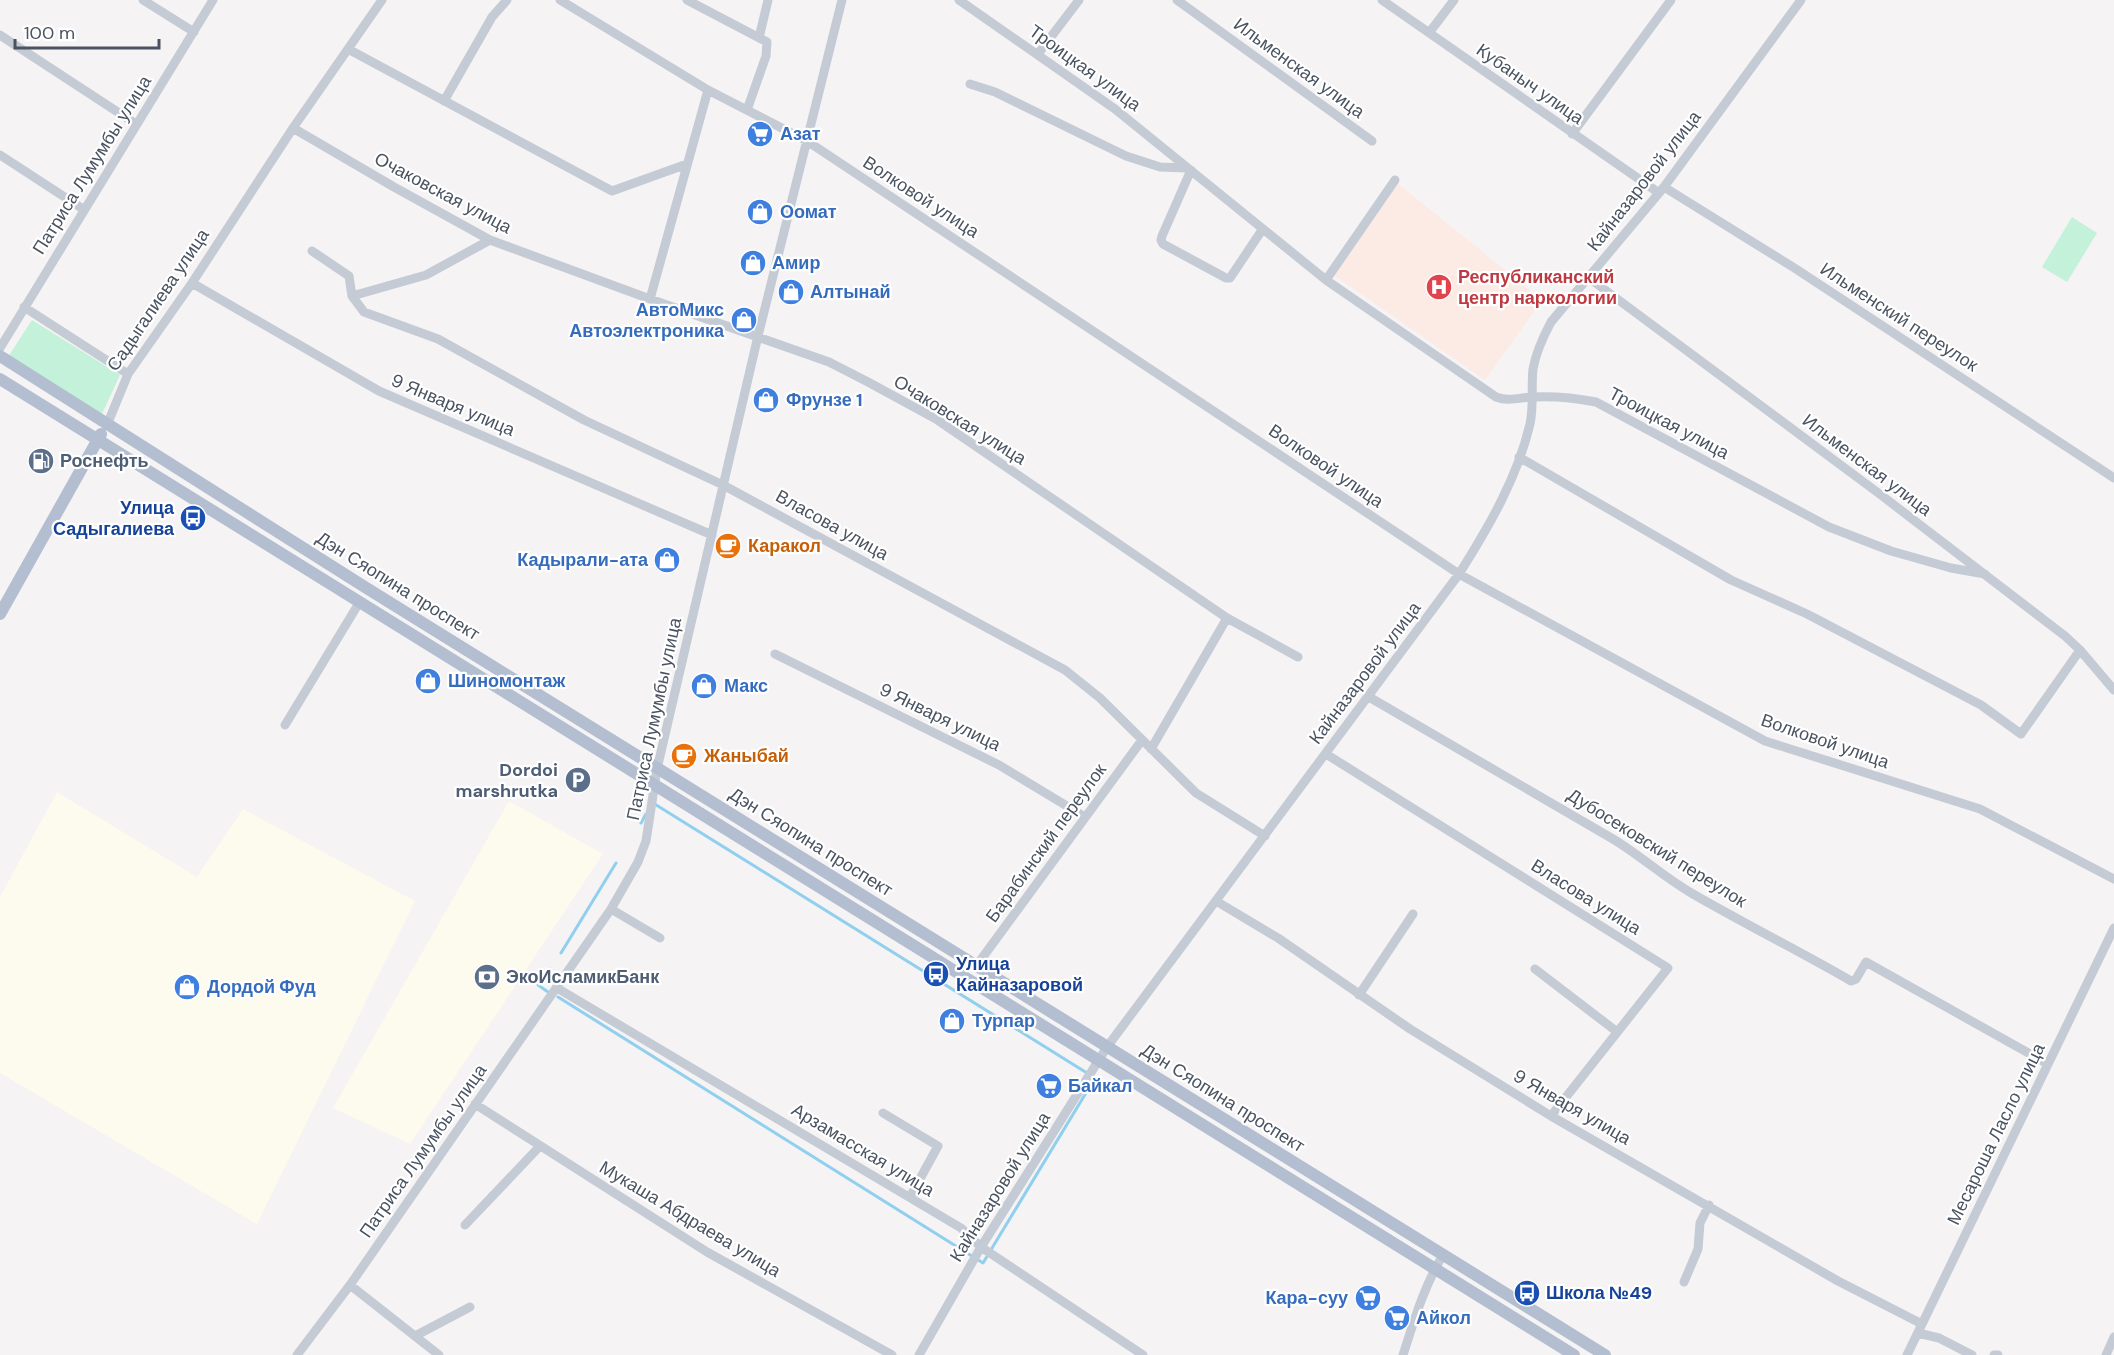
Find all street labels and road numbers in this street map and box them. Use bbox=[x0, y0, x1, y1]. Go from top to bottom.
street label: Ильменская улица bbox=[1229, 12, 1370, 124]
street label: Троицкая улица bbox=[1024, 19, 1147, 117]
street label: Кубаныч улица bbox=[1471, 38, 1589, 131]
street label: Патриса Лумумбы улица bbox=[27, 70, 157, 259]
street label: Кайназаровой улица bbox=[1582, 105, 1707, 256]
street label: Очаковская улица bbox=[370, 147, 517, 240]
street label: Волковой улица bbox=[858, 150, 985, 244]
street label: Садыгалиева улица bbox=[101, 223, 215, 376]
street label: Ильменский переулок bbox=[1815, 257, 1983, 377]
street label: 9 Января улица bbox=[387, 368, 519, 442]
street label: Очаковская улица bbox=[889, 370, 1032, 471]
street label: Троицкая улица bbox=[1605, 381, 1734, 465]
street label: Ильменская улица bbox=[1797, 408, 1937, 522]
street label: Волковой улица bbox=[1264, 419, 1389, 514]
street label: Власова улица bbox=[771, 484, 894, 566]
street label: Дэн Сяопина проспект bbox=[312, 526, 484, 646]
street label: Кайназаровой улица bbox=[1304, 596, 1427, 749]
street label: Патриса Лумумбы улица bbox=[621, 615, 687, 823]
street label: 9 Января улица bbox=[875, 677, 1006, 757]
street label: Волковой улица bbox=[1758, 708, 1893, 774]
street label: Барабинский переулок bbox=[980, 759, 1112, 927]
street label: Дэн Сяопина проспект bbox=[725, 782, 897, 902]
street label: Дубосековский переулок bbox=[1563, 783, 1751, 913]
street label: Власова улица bbox=[1526, 854, 1646, 941]
street label: Дэн Сяопина проспект bbox=[1137, 1038, 1309, 1158]
street label: Месароша Ласло улица bbox=[1942, 1038, 2051, 1229]
street label: Патриса Лумумбы улица bbox=[354, 1059, 493, 1242]
street label: 9 Января улица bbox=[1509, 1064, 1636, 1151]
street label: Арзамасская улица bbox=[787, 1098, 940, 1203]
street label: Кайназаровой улица bbox=[944, 1107, 1056, 1266]
street label: Мукаша Абдраева улица bbox=[595, 1155, 786, 1283]

